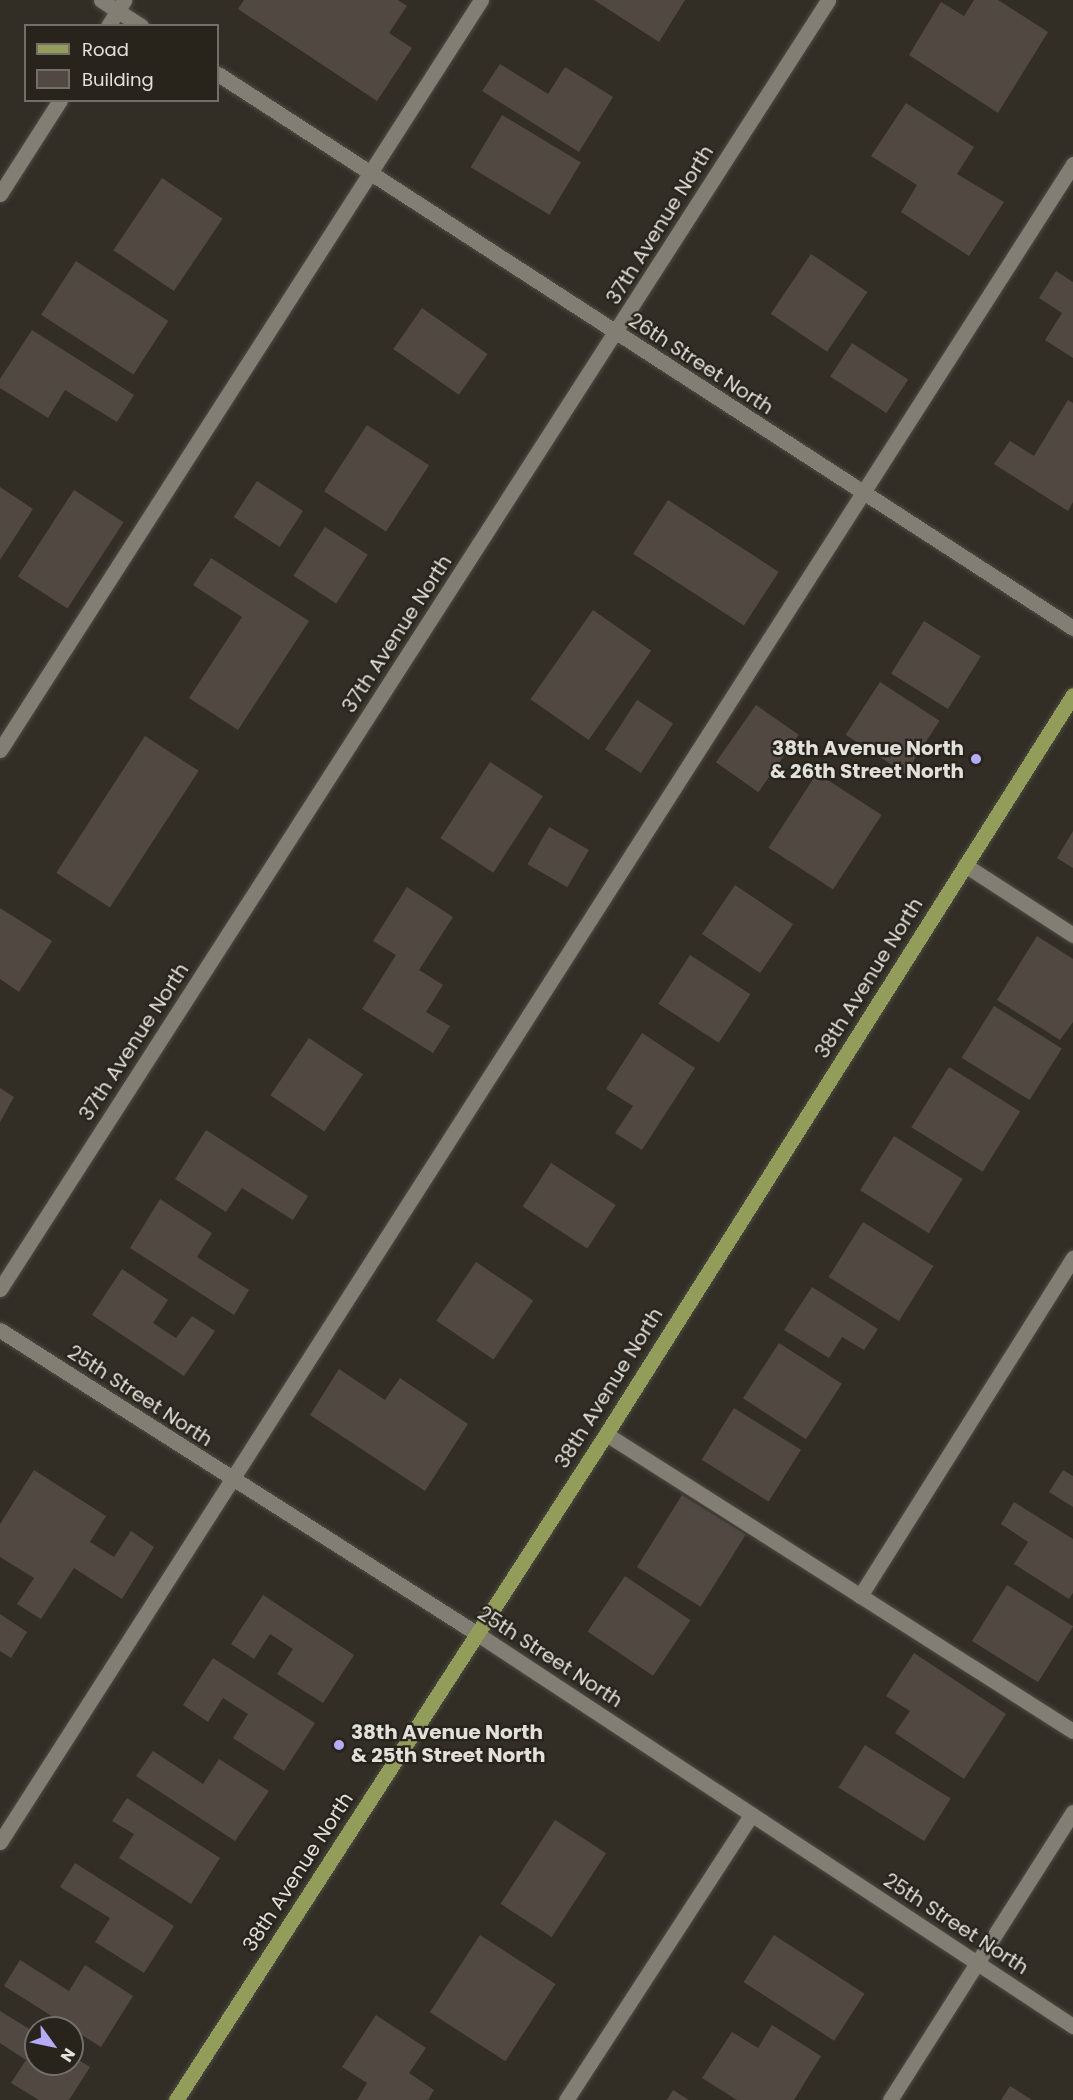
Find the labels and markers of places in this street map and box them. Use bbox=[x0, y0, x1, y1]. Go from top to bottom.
place label: 38th Avenue North & 26th Street North bbox=[770, 736, 964, 783]
marker: 38th Avenue North & 26th Street North bbox=[969, 752, 983, 766]
place label: 38th Avenue North & 25th Street North bbox=[351, 1721, 545, 1768]
marker: 38th Avenue North & 25th Street North bbox=[332, 1738, 346, 1752]

